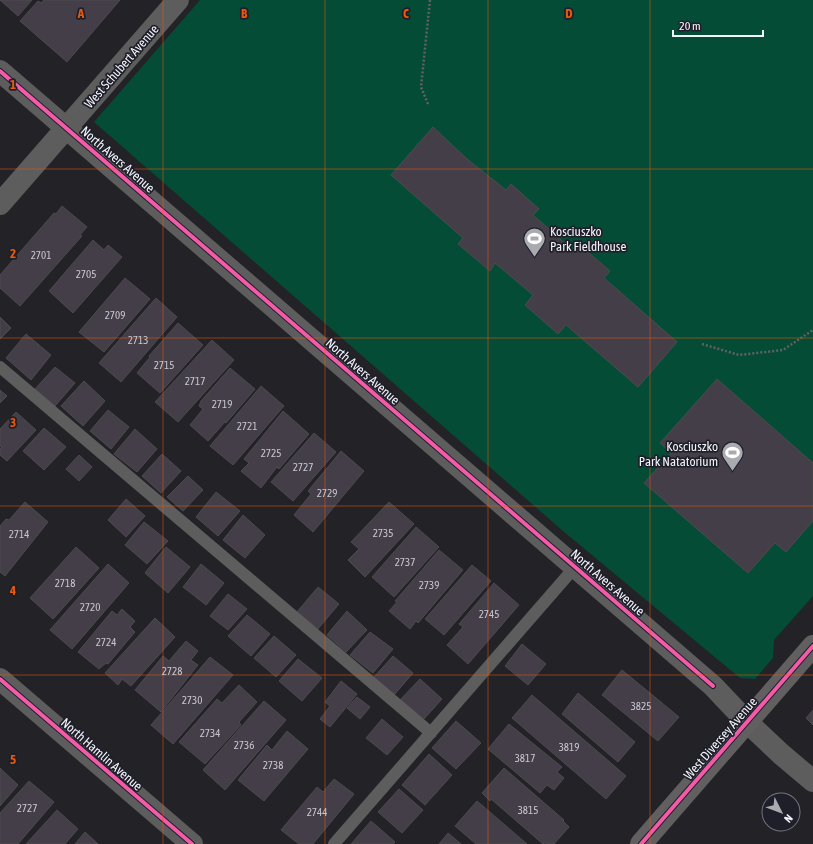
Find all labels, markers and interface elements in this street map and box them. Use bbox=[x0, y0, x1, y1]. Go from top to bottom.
text: A bbox=[77, 6, 85, 21]
text: B bbox=[241, 6, 248, 21]
text: C bbox=[403, 6, 409, 21]
text: D bbox=[565, 6, 573, 21]
scale bar bbox=[673, 12, 763, 38]
text: 20 m bbox=[679, 19, 701, 33]
street label: West Schubert Avenue bbox=[81, 22, 162, 111]
text: 1 bbox=[10, 77, 16, 92]
street label: North Avers Avenue bbox=[78, 123, 158, 196]
place label: Kosciuszko Park Fieldhouse bbox=[550, 224, 626, 254]
sports icon: Kosciuszko Park Fieldhouse bbox=[522, 225, 548, 258]
text: 2 bbox=[10, 246, 16, 261]
house number: 2701 bbox=[31, 249, 51, 261]
house number: 2705 bbox=[76, 268, 96, 280]
house number: 2709 bbox=[105, 309, 125, 321]
house number: 2713 bbox=[128, 334, 148, 346]
street label: North Avers Avenue bbox=[323, 335, 403, 408]
house number: 2715 bbox=[154, 359, 174, 371]
house number: 2717 bbox=[185, 375, 205, 387]
house number: 2719 bbox=[212, 398, 232, 410]
text: 3 bbox=[10, 415, 16, 430]
house number: 2721 bbox=[237, 420, 257, 432]
place label: Kosciuszko Park Natatorium bbox=[639, 439, 718, 469]
sports icon: Kosciuszko Park Natatorium bbox=[720, 440, 746, 473]
house number: 2725 bbox=[261, 447, 281, 459]
house number: 2727 bbox=[293, 461, 313, 473]
house number: 2729 bbox=[317, 487, 337, 499]
house number: 2735 bbox=[373, 527, 393, 539]
house number: 2714 bbox=[9, 528, 29, 540]
street label: North Avers Avenue bbox=[568, 546, 648, 619]
house number: 2737 bbox=[395, 556, 415, 568]
house number: 2718 bbox=[55, 577, 75, 589]
house number: 2739 bbox=[419, 579, 439, 591]
text: 4 bbox=[9, 583, 16, 598]
house number: 2720 bbox=[80, 601, 100, 613]
house number: 2745 bbox=[479, 608, 499, 620]
house number: 2724 bbox=[96, 636, 116, 648]
house number: 2728 bbox=[162, 665, 182, 677]
house number: 2730 bbox=[182, 694, 202, 706]
street label: West Diversey Avenue bbox=[681, 694, 760, 782]
house number: 3825 bbox=[631, 700, 651, 712]
street label: North Hamlin Avenue bbox=[58, 715, 145, 794]
house number: 2734 bbox=[200, 727, 220, 739]
house number: 2736 bbox=[234, 739, 254, 751]
house number: 3819 bbox=[559, 741, 579, 753]
text: 5 bbox=[10, 752, 16, 767]
house number: 3817 bbox=[515, 752, 535, 764]
house number: 2738 bbox=[263, 759, 283, 771]
north arrow bbox=[761, 792, 801, 832]
house number: 2727 bbox=[17, 802, 37, 814]
house number: 3815 bbox=[518, 804, 538, 816]
house number: 2744 bbox=[307, 806, 327, 818]
text: N bbox=[782, 812, 795, 825]

